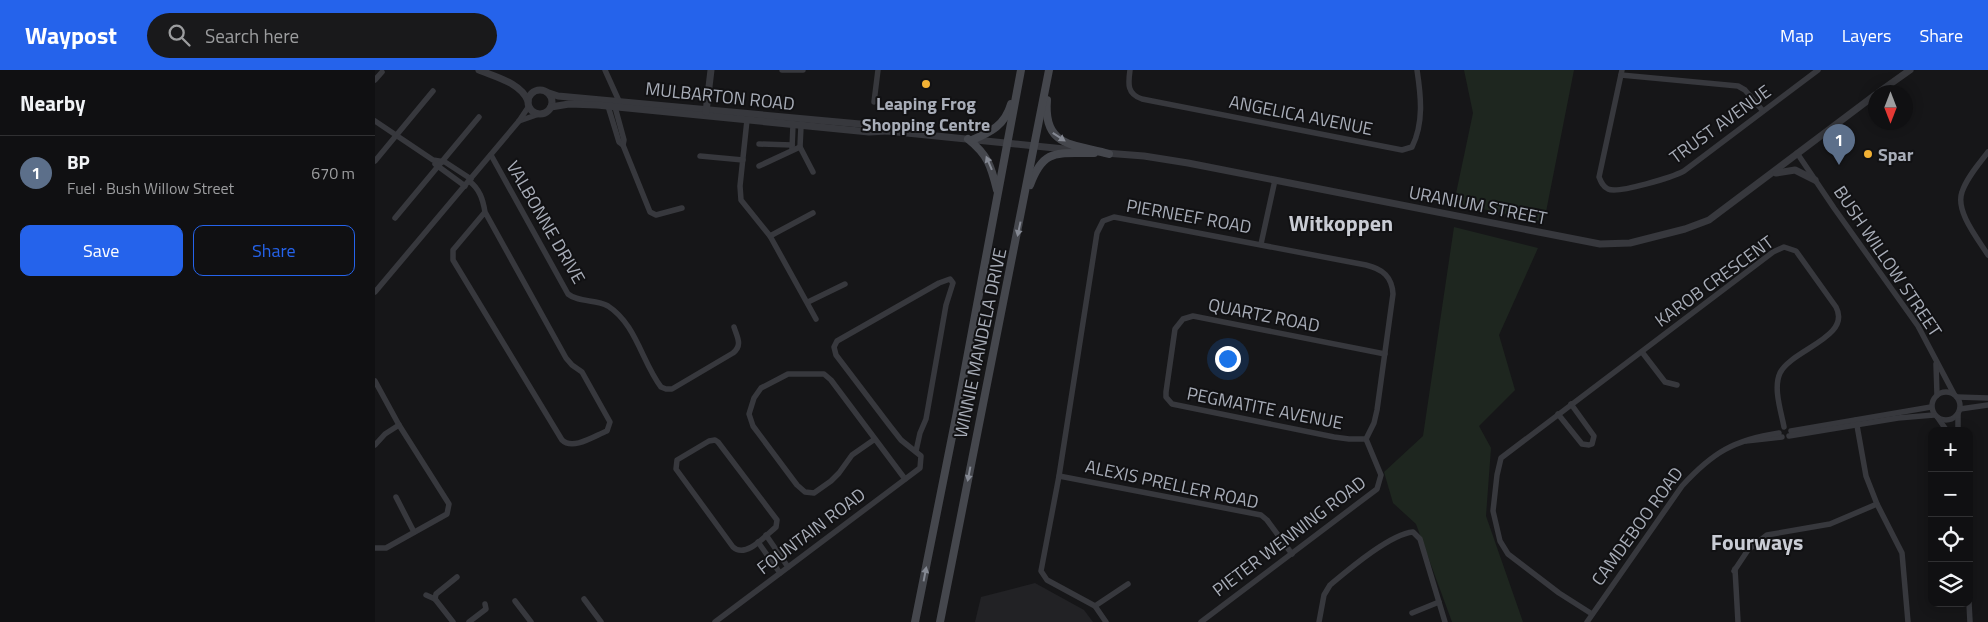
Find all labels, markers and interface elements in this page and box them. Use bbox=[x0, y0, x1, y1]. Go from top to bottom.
search box bbox=[147, 13, 497, 58]
text: Waypost bbox=[25, 17, 117, 53]
icon: search bbox=[165, 21, 193, 49]
text: Search here bbox=[205, 21, 299, 50]
text: Map bbox=[1780, 22, 1814, 49]
text: Layers bbox=[1842, 22, 1891, 49]
text: Share bbox=[1919, 22, 1963, 49]
street label: MULBARTON ROAD bbox=[644, 75, 796, 117]
marker: Leaping Frog Shopping Centre bbox=[920, 78, 932, 90]
street label: TRUST AVENUE bbox=[1664, 78, 1776, 170]
north arrow bbox=[1868, 85, 1913, 130]
text: Nearby bbox=[20, 87, 85, 119]
street label: ANGELICA AVENUE bbox=[1227, 88, 1375, 142]
place label: Leaping Frog Shopping Centre bbox=[862, 90, 990, 138]
pin: 1 bbox=[1823, 124, 1855, 165]
one-way arrow bbox=[1052, 132, 1066, 142]
place label: Spar bbox=[1878, 141, 1914, 168]
text: BP bbox=[67, 147, 90, 176]
marker: Spar bbox=[1862, 148, 1874, 160]
street label: VALBONNE DRIVE bbox=[500, 155, 592, 289]
one-way arrow bbox=[985, 155, 993, 170]
text: 1 bbox=[32, 161, 40, 185]
text: 670 m bbox=[311, 161, 355, 185]
text: Fuel · Bush Willow Street bbox=[67, 176, 234, 200]
street label: URANIUM STREET bbox=[1407, 178, 1550, 232]
street label: BUSH WILLOW STREET bbox=[1827, 180, 1949, 342]
street label: PIERNEEF ROAD bbox=[1124, 192, 1254, 240]
district label: Witkoppen bbox=[1289, 206, 1393, 240]
one-way arrow bbox=[1015, 221, 1023, 236]
button: Save bbox=[20, 225, 183, 276]
button: Share bbox=[193, 225, 355, 276]
street label: KAROB CRESCENT bbox=[1649, 228, 1779, 333]
street label: WINNIE MANDELA DRIVE bbox=[947, 246, 1013, 440]
street label: QUARTZ ROAD bbox=[1206, 291, 1322, 339]
your location bbox=[1215, 346, 1241, 372]
street label: PEGMATITE AVENUE bbox=[1185, 380, 1345, 436]
map controls bbox=[1928, 427, 1973, 607]
button: + bbox=[1928, 427, 1973, 472]
street label: ALEXIS PRELLER ROAD bbox=[1083, 452, 1261, 516]
street label: CAMDEBOO ROAD bbox=[1585, 461, 1689, 591]
one-way arrow bbox=[964, 466, 972, 482]
street label: PIETER WENNING ROAD bbox=[1206, 469, 1372, 603]
button: − bbox=[1928, 472, 1973, 517]
street label: FOUNTAIN ROAD bbox=[751, 481, 871, 581]
button: locate bbox=[1928, 517, 1973, 562]
district label: Fourways bbox=[1711, 525, 1803, 559]
button: layers bbox=[1928, 562, 1973, 607]
one-way arrow bbox=[921, 566, 929, 582]

